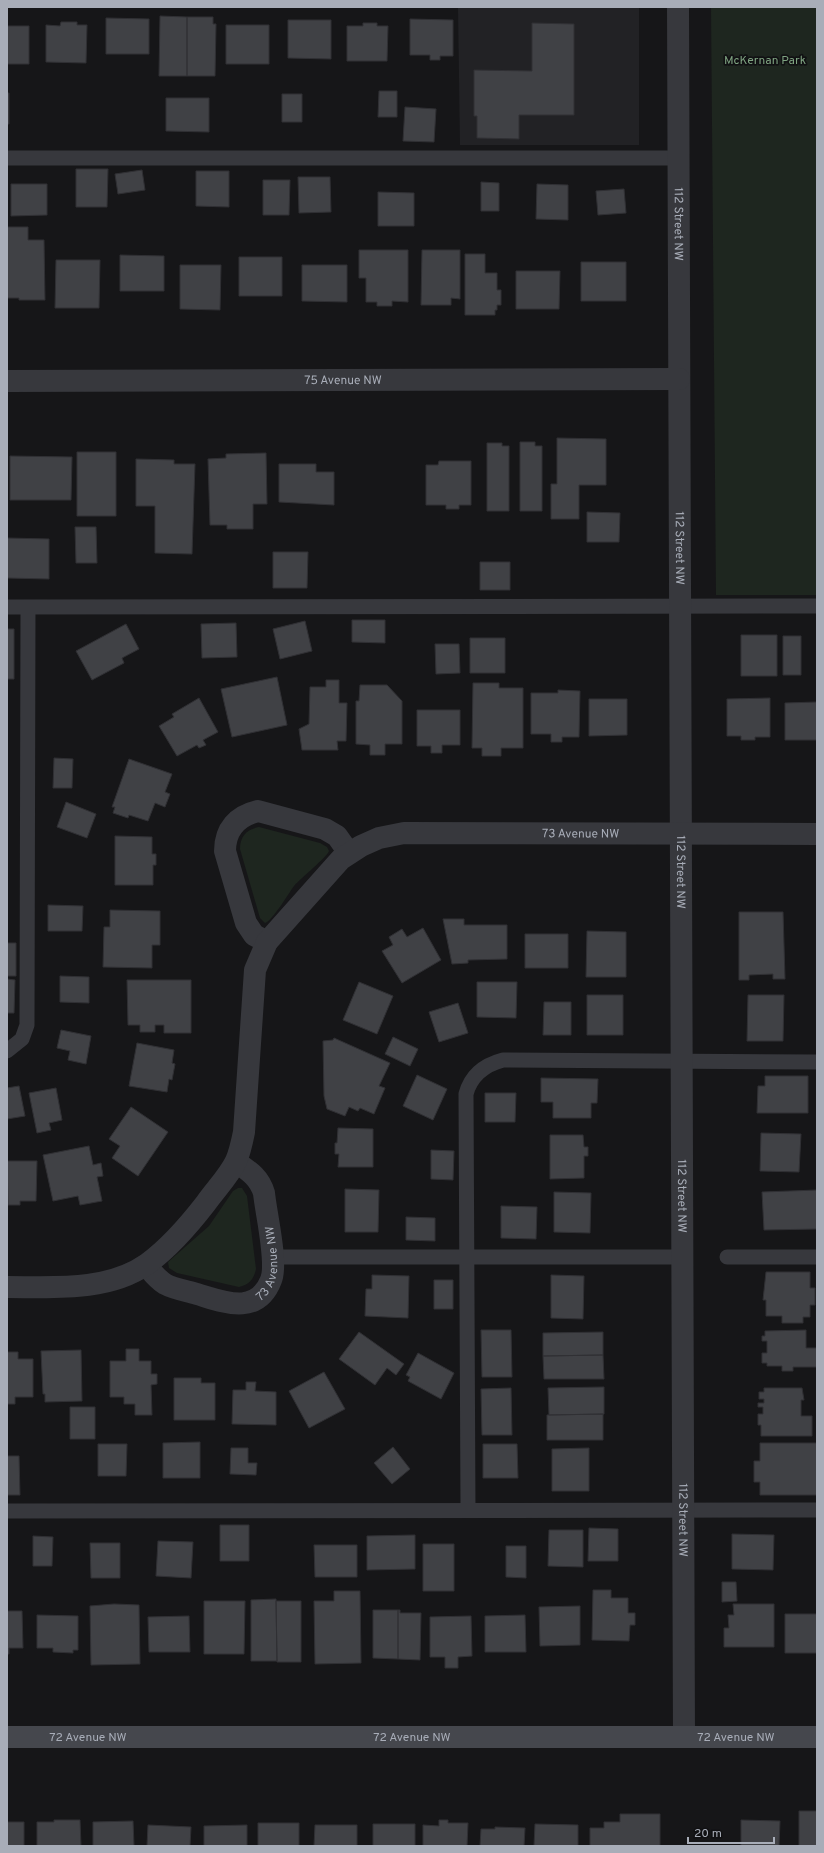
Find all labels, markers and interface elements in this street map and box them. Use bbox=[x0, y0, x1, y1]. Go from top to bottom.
park label: McKernan Park bbox=[724, 53, 806, 69]
street label: 112 Street NW bbox=[670, 187, 686, 261]
street label: 75 Avenue NW bbox=[304, 373, 382, 389]
street label: 112 Street NW bbox=[671, 511, 687, 585]
street label: 73 Avenue NW bbox=[542, 826, 619, 843]
street label: 112 Street NW bbox=[672, 835, 688, 909]
street label: 112 Street NW bbox=[673, 1159, 689, 1233]
street label: 73 Avenue NW bbox=[253, 1225, 282, 1305]
street label: 112 Street NW bbox=[674, 1483, 690, 1557]
street label: 72 Avenue NW bbox=[49, 1730, 127, 1746]
street label: 72 Avenue NW bbox=[373, 1730, 451, 1746]
street label: 72 Avenue NW bbox=[697, 1730, 775, 1746]
scale bar bbox=[688, 1819, 774, 1845]
text: 20 m bbox=[694, 1826, 722, 1842]

